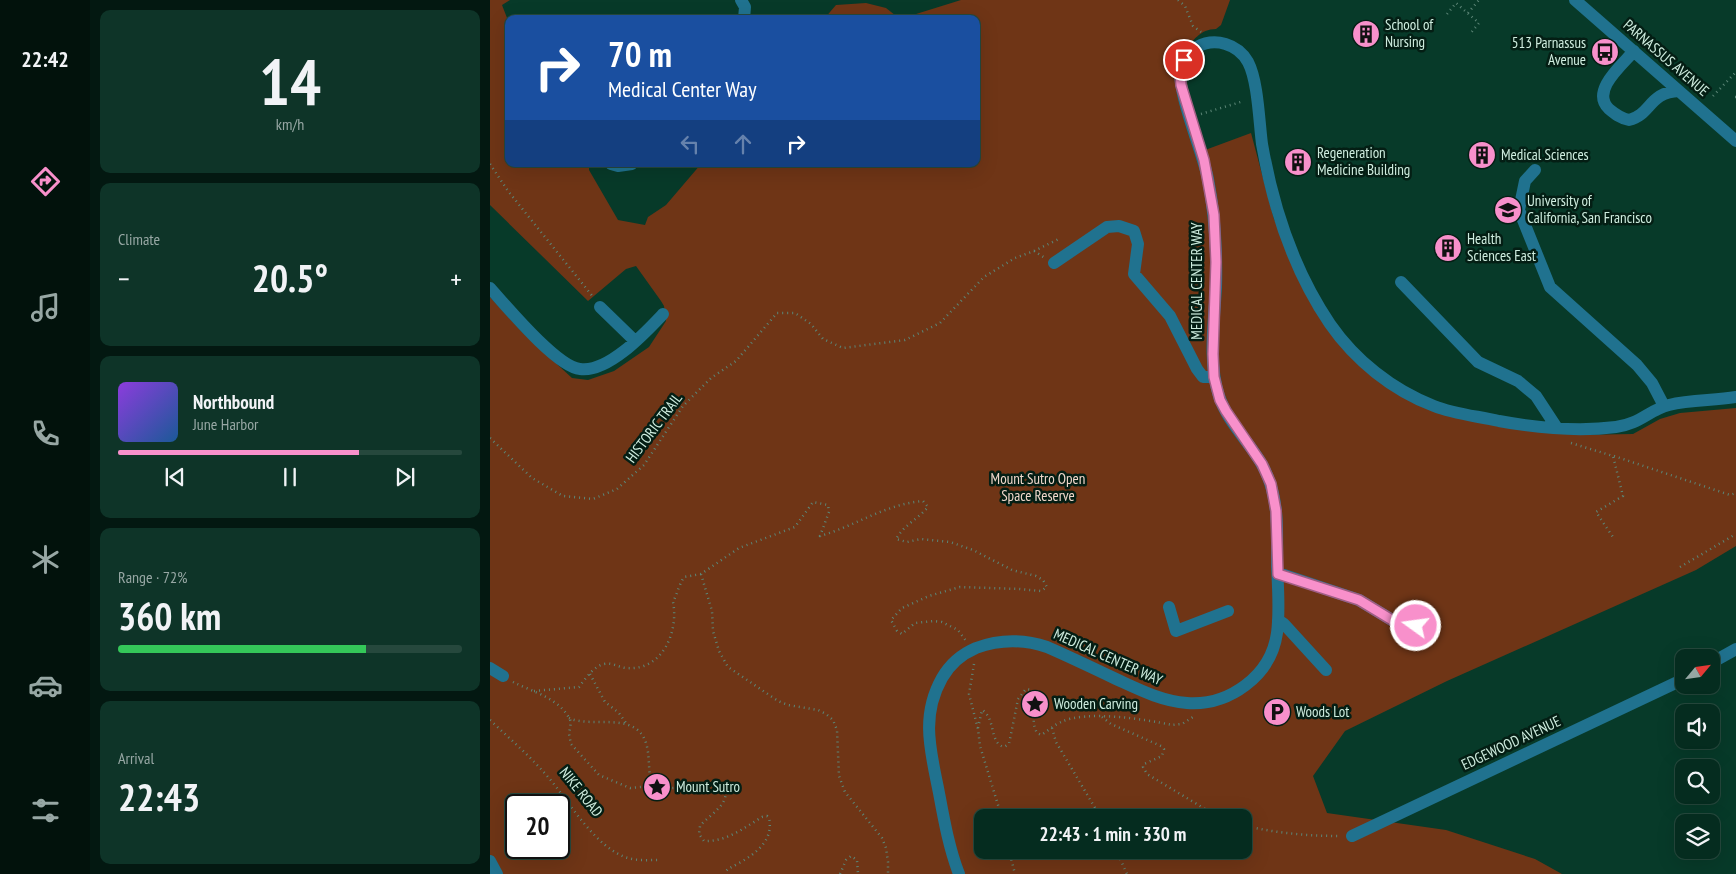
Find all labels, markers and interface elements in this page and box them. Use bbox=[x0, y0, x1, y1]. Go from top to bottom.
place label: School of Nursing bbox=[1385, 15, 1434, 51]
street label: PARNASSUS AVENUE bbox=[1620, 15, 1713, 100]
building icon: School of Nursing bbox=[1351, 19, 1381, 49]
text: 70 m bbox=[608, 31, 672, 77]
place label: 513 Parnassus Avenue bbox=[1512, 33, 1586, 69]
icon: right bbox=[525, 35, 590, 100]
bus stop icon: 513 Parnassus Avenue bbox=[1590, 37, 1620, 67]
text: 14 bbox=[259, 39, 321, 123]
pin bbox=[1163, 39, 1205, 81]
text: 22:42 bbox=[21, 45, 69, 73]
icon: arrive bbox=[1170, 46, 1198, 74]
text: Medical Center Way bbox=[608, 75, 756, 103]
text: km/h bbox=[276, 114, 304, 134]
icon: left bbox=[676, 130, 704, 158]
icon: ahead bbox=[729, 130, 757, 158]
icon: right bbox=[782, 130, 810, 158]
building icon: Medical Sciences bbox=[1467, 140, 1497, 170]
place label: Regeneration Medicine Building bbox=[1317, 143, 1410, 179]
place label: Medical Sciences bbox=[1501, 145, 1589, 164]
building icon: Regeneration Medicine Building bbox=[1283, 147, 1313, 177]
icon: directions bbox=[28, 164, 63, 199]
place label: University of California, San Francisco bbox=[1527, 191, 1652, 227]
school or university icon: University of California, San Francisco bbox=[1493, 195, 1523, 225]
street label: MEDICAL CENTER WAY bbox=[1187, 222, 1206, 340]
text: Climate bbox=[118, 229, 160, 249]
place label: Health Sciences East bbox=[1467, 229, 1536, 265]
building icon: Health Sciences East bbox=[1433, 233, 1463, 263]
text: 20.5° bbox=[252, 253, 328, 302]
text: − bbox=[118, 260, 130, 297]
text: + bbox=[450, 260, 462, 297]
icon: music bbox=[28, 290, 63, 325]
street label: HISTORIC TRAIL bbox=[621, 388, 687, 466]
text: Northbound bbox=[193, 390, 274, 414]
text: June Harbor bbox=[193, 414, 258, 434]
icon: phone bbox=[28, 416, 63, 451]
icon: previous bbox=[161, 463, 189, 491]
icon: pause bbox=[276, 463, 304, 491]
icon: next bbox=[391, 463, 419, 491]
park label: Mount Sutro Open Space Reserve bbox=[991, 469, 1085, 505]
icon: climate bbox=[28, 542, 63, 577]
text: Range · 72% bbox=[118, 567, 187, 587]
text: 360 km bbox=[118, 591, 221, 640]
position arrow bbox=[1389, 599, 1441, 651]
street label: MEDICAL CENTER WAY bbox=[1051, 624, 1166, 689]
north arrow bbox=[1675, 649, 1720, 694]
map controls bbox=[1675, 649, 1720, 859]
icon: car bbox=[28, 668, 63, 703]
place icon: Wooden Carving bbox=[1020, 689, 1050, 719]
place label: Wooden Carving bbox=[1054, 694, 1138, 713]
parking icon: Woods Lot bbox=[1262, 697, 1292, 727]
place label: Woods Lot bbox=[1296, 702, 1349, 721]
button: sound bbox=[1675, 704, 1720, 749]
street label: EDGEWOOD AVENUE bbox=[1458, 711, 1563, 774]
text: Arrival bbox=[118, 748, 154, 768]
button: search bbox=[1675, 759, 1720, 804]
street label: NIKE ROAD bbox=[556, 763, 607, 820]
text: 22:43 bbox=[118, 772, 200, 821]
place icon: Mount Sutro bbox=[642, 772, 672, 802]
place label: Mount Sutro bbox=[676, 777, 740, 796]
icon: filters bbox=[28, 793, 63, 828]
speed limit sign: 20 bbox=[505, 794, 570, 859]
button: layers bbox=[1675, 814, 1720, 859]
text: 22:43 · 1 min · 330 m bbox=[1040, 822, 1186, 846]

